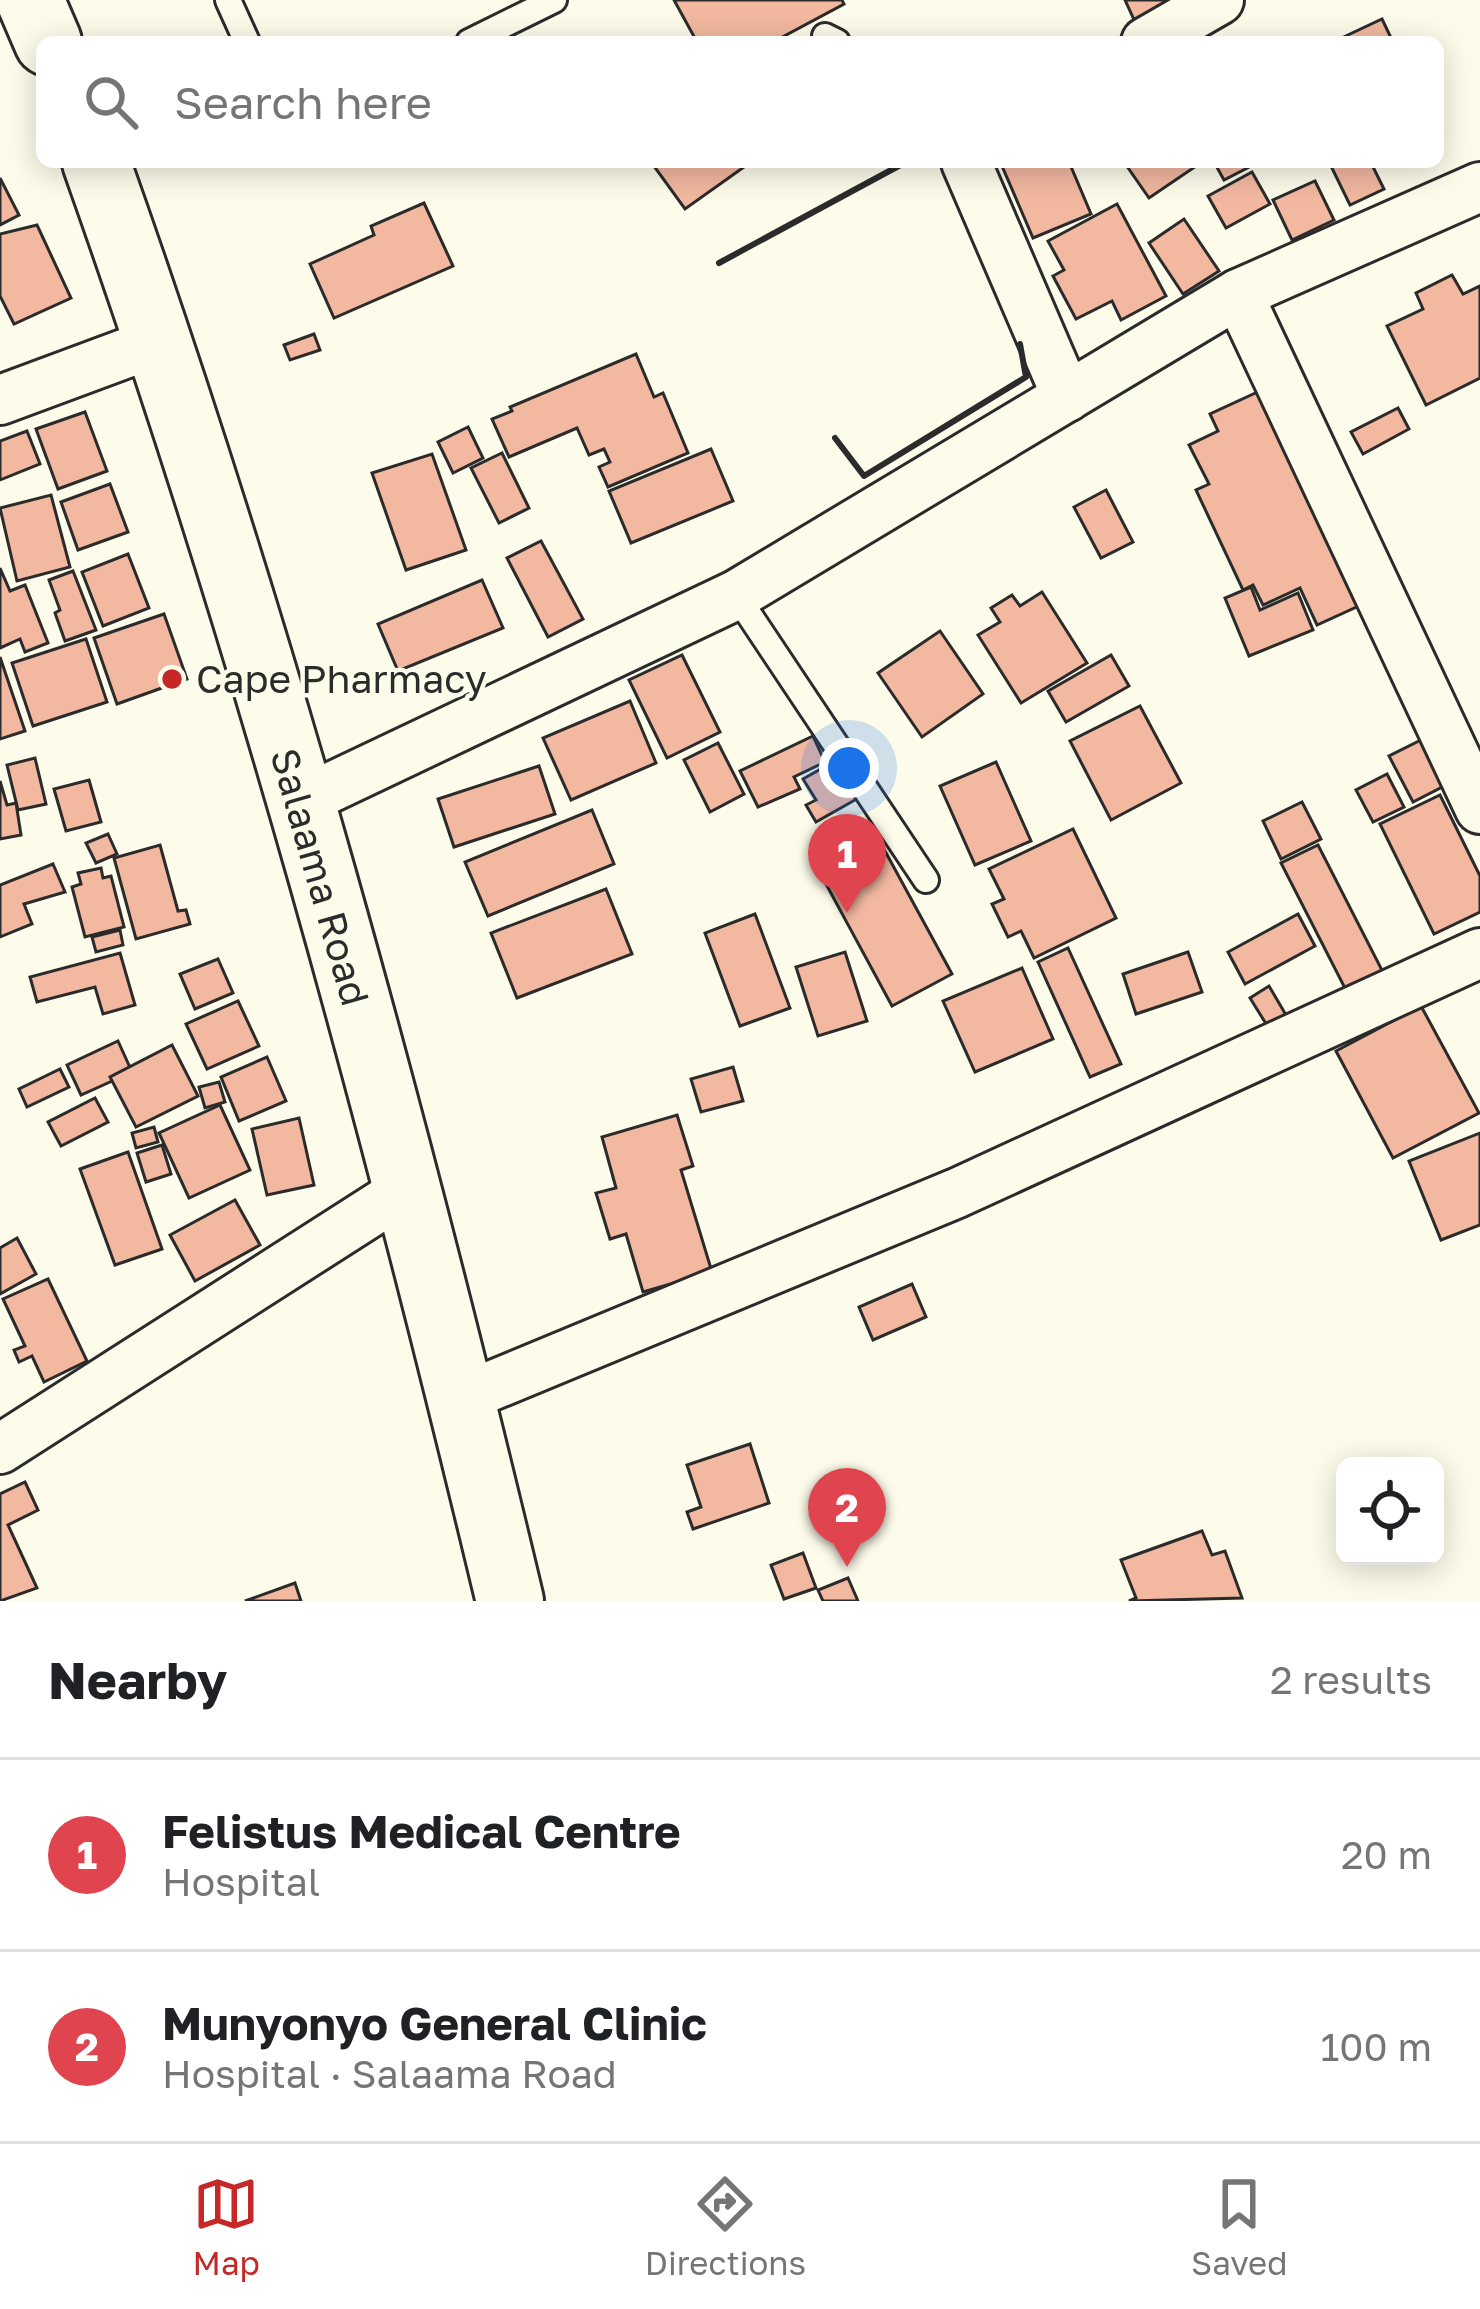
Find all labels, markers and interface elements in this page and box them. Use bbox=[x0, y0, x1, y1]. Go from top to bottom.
search box bbox=[36, 36, 1444, 168]
icon: search bbox=[78, 69, 144, 135]
text: Search here bbox=[174, 75, 432, 129]
place label: Cape Pharmacy bbox=[196, 655, 487, 702]
marker: Cape Pharmacy bbox=[159, 666, 185, 692]
your location bbox=[819, 738, 879, 798]
street label: Salaama Road bbox=[261, 743, 380, 1011]
pin: 1 bbox=[808, 814, 886, 913]
map controls bbox=[1336, 1457, 1444, 1565]
button: locate bbox=[1336, 1457, 1444, 1565]
pin: 2 bbox=[808, 1468, 886, 1567]
text: Nearby bbox=[48, 1649, 227, 1710]
text: 2 results bbox=[1270, 1656, 1432, 1703]
text: Felistus Medical Centre bbox=[162, 1804, 681, 1858]
text: 1 bbox=[77, 1831, 97, 1878]
text: 20 m bbox=[1341, 1831, 1432, 1878]
text: Hospital bbox=[162, 1858, 320, 1905]
text: Munyonyo General Clinic bbox=[162, 1996, 707, 2050]
text: 2 bbox=[75, 2023, 99, 2070]
text: 100 m bbox=[1320, 2023, 1432, 2070]
text: Hospital · Salaama Road bbox=[162, 2050, 617, 2097]
tab: Map bbox=[193, 2171, 260, 2282]
tab: Directions bbox=[645, 2171, 806, 2282]
tab: Saved bbox=[1191, 2171, 1287, 2282]

